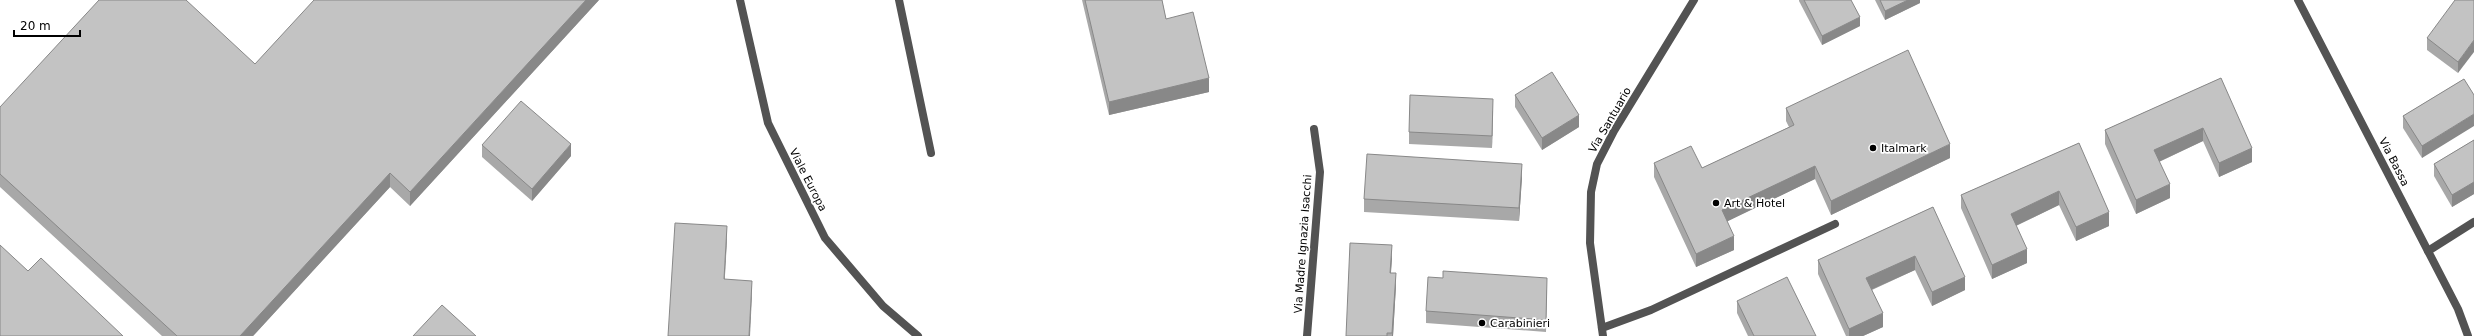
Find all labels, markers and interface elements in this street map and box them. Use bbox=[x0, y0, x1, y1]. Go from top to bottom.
scale bar bbox=[14, 12, 80, 38]
text: 20 m bbox=[20, 19, 51, 33]
street label: Via Santuario bbox=[1586, 85, 1634, 155]
street label: Via Bassa bbox=[2376, 135, 2412, 189]
place label: Italmark bbox=[1881, 142, 1927, 155]
marker: Italmark bbox=[1868, 143, 1878, 153]
street label: Viale Europa bbox=[787, 146, 829, 214]
street label: Via Madre Ignazia Isacchi bbox=[1292, 174, 1314, 314]
place label: Art & Hotel bbox=[1724, 197, 1785, 210]
marker: Art & Hotel bbox=[1711, 198, 1721, 208]
place label: Carabinieri bbox=[1490, 317, 1550, 330]
marker: Carabinieri bbox=[1477, 318, 1487, 328]

